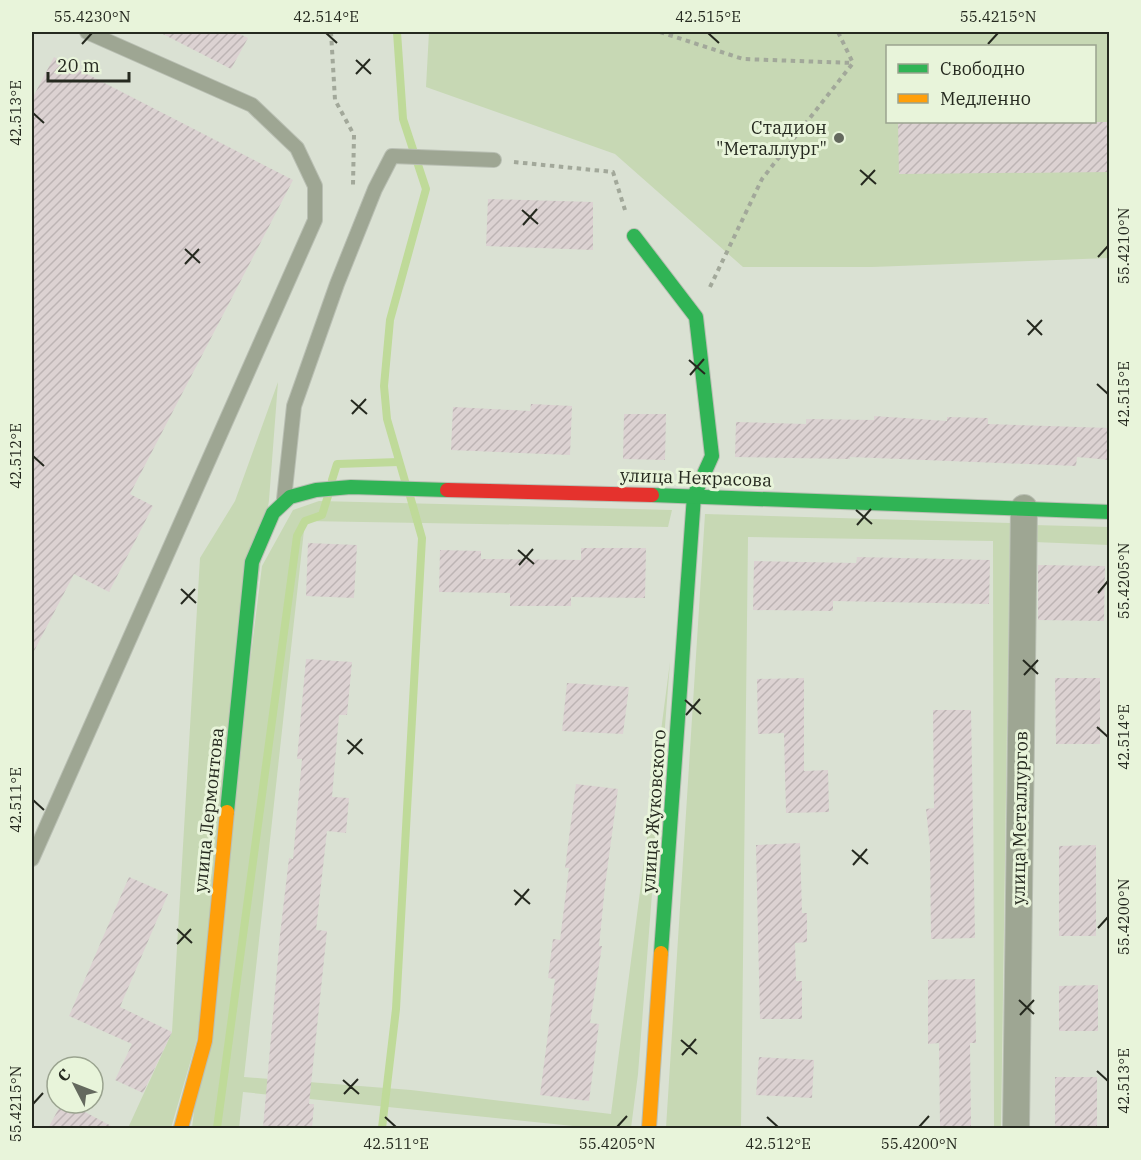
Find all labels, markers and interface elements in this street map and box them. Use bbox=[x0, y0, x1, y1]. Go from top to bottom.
text: 55.4230°N bbox=[54, 7, 130, 26]
text: 42.514°E bbox=[293, 7, 359, 26]
text: 42.515°E bbox=[675, 7, 741, 26]
text: 55.4215°N bbox=[960, 7, 1036, 26]
scale bar bbox=[48, 45, 129, 83]
legend bbox=[886, 45, 1096, 123]
text: 20 m bbox=[57, 54, 100, 77]
text: Свободно bbox=[940, 57, 1025, 80]
text: 42.513°E bbox=[6, 80, 25, 146]
text: Медленно bbox=[940, 87, 1031, 110]
place label: Стадион "Металлург" bbox=[716, 116, 827, 160]
marker: Стадион "Металлург" bbox=[832, 131, 846, 145]
text: 55.4210°N bbox=[1114, 208, 1133, 284]
text: 42.515°E bbox=[1114, 361, 1133, 427]
text: 42.512°E bbox=[6, 423, 25, 489]
street label: улица Некрасова bbox=[620, 463, 773, 492]
text: 55.4205°N bbox=[1114, 543, 1133, 619]
text: 42.514°E bbox=[1114, 704, 1133, 770]
street label: улица Лермонтова bbox=[188, 726, 229, 893]
street label: улица Жуковского bbox=[636, 729, 671, 893]
street label: улица Металлургов bbox=[1006, 731, 1033, 905]
text: 42.511°E bbox=[6, 767, 25, 833]
text: 55.4200°N bbox=[1114, 879, 1133, 955]
text: 42.513°E bbox=[1114, 1048, 1133, 1114]
north arrow bbox=[45, 1055, 105, 1115]
text: С bbox=[53, 1064, 75, 1086]
text: 55.4215°N bbox=[6, 1066, 25, 1142]
text: 42.511°E bbox=[363, 1134, 429, 1153]
text: 55.4205°N bbox=[579, 1134, 655, 1153]
text: 42.512°E bbox=[745, 1134, 811, 1153]
text: 55.4200°N bbox=[881, 1134, 957, 1153]

